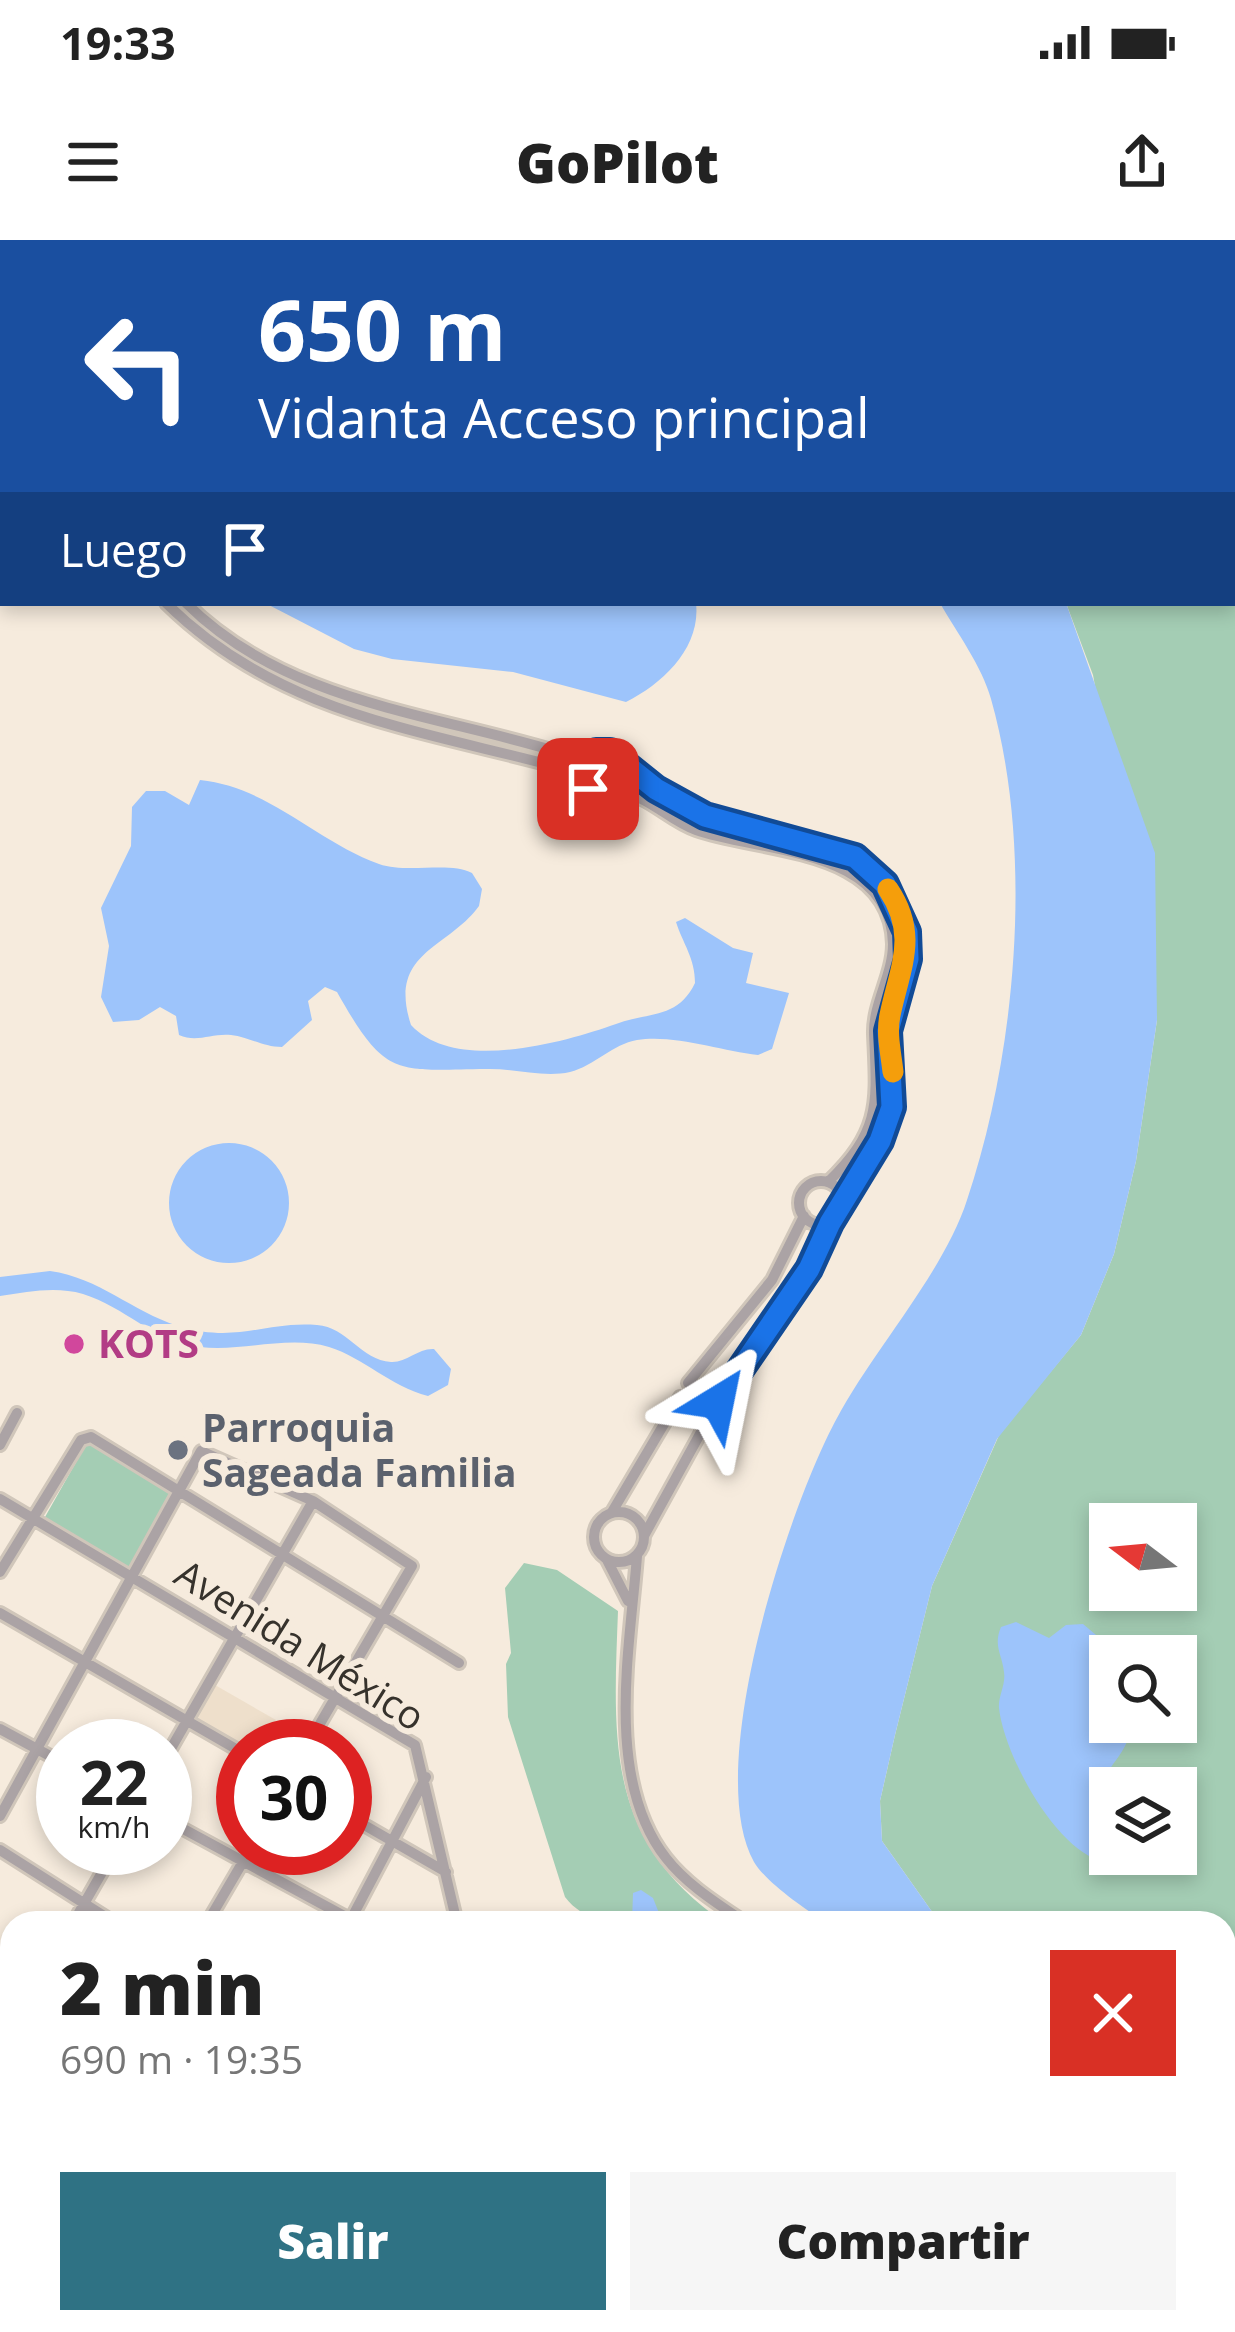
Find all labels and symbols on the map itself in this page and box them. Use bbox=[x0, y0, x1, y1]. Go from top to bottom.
pin bbox=[537, 738, 639, 840]
place label: KOTS bbox=[98, 1316, 199, 1369]
marker: KOTS bbox=[61, 1331, 87, 1357]
position arrow bbox=[655, 1339, 781, 1465]
place label: Parroquia Sageada Familia bbox=[202, 1400, 517, 1498]
marker: Parroquia Sageada Familia bbox=[165, 1437, 191, 1463]
north arrow bbox=[1089, 1503, 1197, 1611]
street label: Avenida México bbox=[166, 1546, 436, 1742]
speed limit sign: 30 bbox=[216, 1719, 372, 1875]

